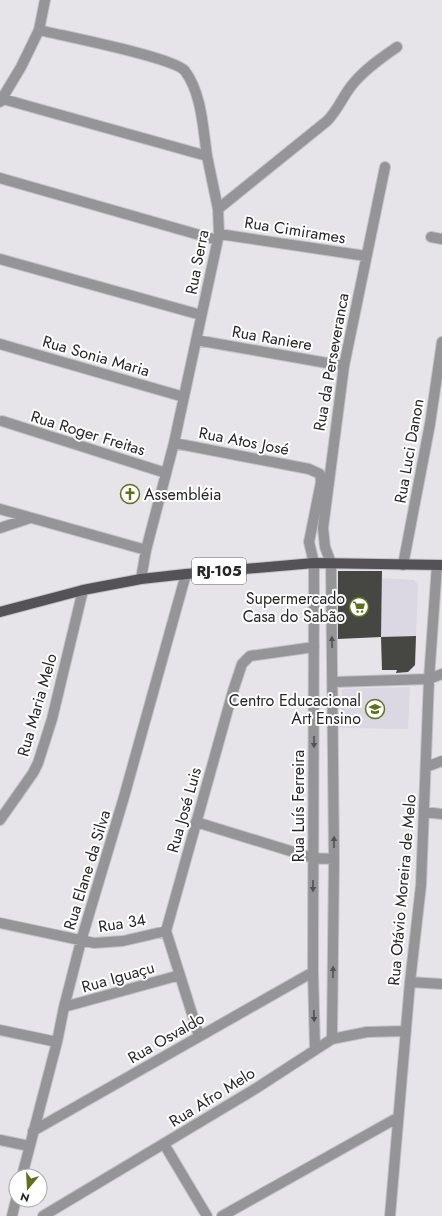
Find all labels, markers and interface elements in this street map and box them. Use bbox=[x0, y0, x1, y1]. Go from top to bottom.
street label: Rua Cimirames bbox=[243, 211, 347, 249]
street label: Rua Serra bbox=[179, 228, 215, 296]
street label: Rua da Perseveranca bbox=[308, 291, 354, 433]
street label: Rua Raniere bbox=[230, 320, 314, 356]
street label: Rua Sonia Maria bbox=[40, 330, 152, 382]
street label: Rua Luci Danon bbox=[388, 397, 430, 505]
street label: Rua Roger Freitas bbox=[28, 405, 148, 461]
street label: Rua Atos José bbox=[197, 421, 291, 461]
church icon: Assembléia bbox=[119, 483, 141, 505]
place label: Assembléia bbox=[144, 483, 221, 506]
road number: RJ-105 bbox=[192, 558, 246, 584]
place label: Supermercado Casa do Sabão bbox=[243, 587, 345, 628]
supermarket icon: Supermercado Casa do Sabão bbox=[348, 596, 370, 618]
one-way arrow bbox=[329, 636, 336, 648]
street label: Rua Maria Melo bbox=[11, 651, 63, 759]
place label: Centro Educacional Art Ensino bbox=[229, 689, 361, 730]
school or university icon: Centro Educacional Art Ensino bbox=[364, 698, 386, 720]
one-way arrow bbox=[311, 736, 317, 749]
street label: Rua Luís Ferreira bbox=[287, 750, 310, 862]
street label: Rua José Luis bbox=[161, 765, 207, 855]
street label: Rua Otávio Moreira de Melo bbox=[382, 793, 422, 987]
street label: Rua Elane da Silva bbox=[58, 807, 116, 933]
one-way arrow bbox=[331, 835, 337, 848]
one-way arrow bbox=[310, 880, 316, 893]
street label: Rua 34 bbox=[97, 908, 147, 938]
street label: Rua Iguaçu bbox=[79, 956, 157, 998]
one-way arrow bbox=[330, 965, 336, 978]
street label: Rua Osvaldo bbox=[123, 1007, 209, 1069]
one-way arrow bbox=[311, 1010, 317, 1023]
street label: Rua Afro Melo bbox=[165, 1061, 260, 1133]
north arrow bbox=[8, 1168, 48, 1208]
text: N bbox=[18, 1189, 32, 1206]

